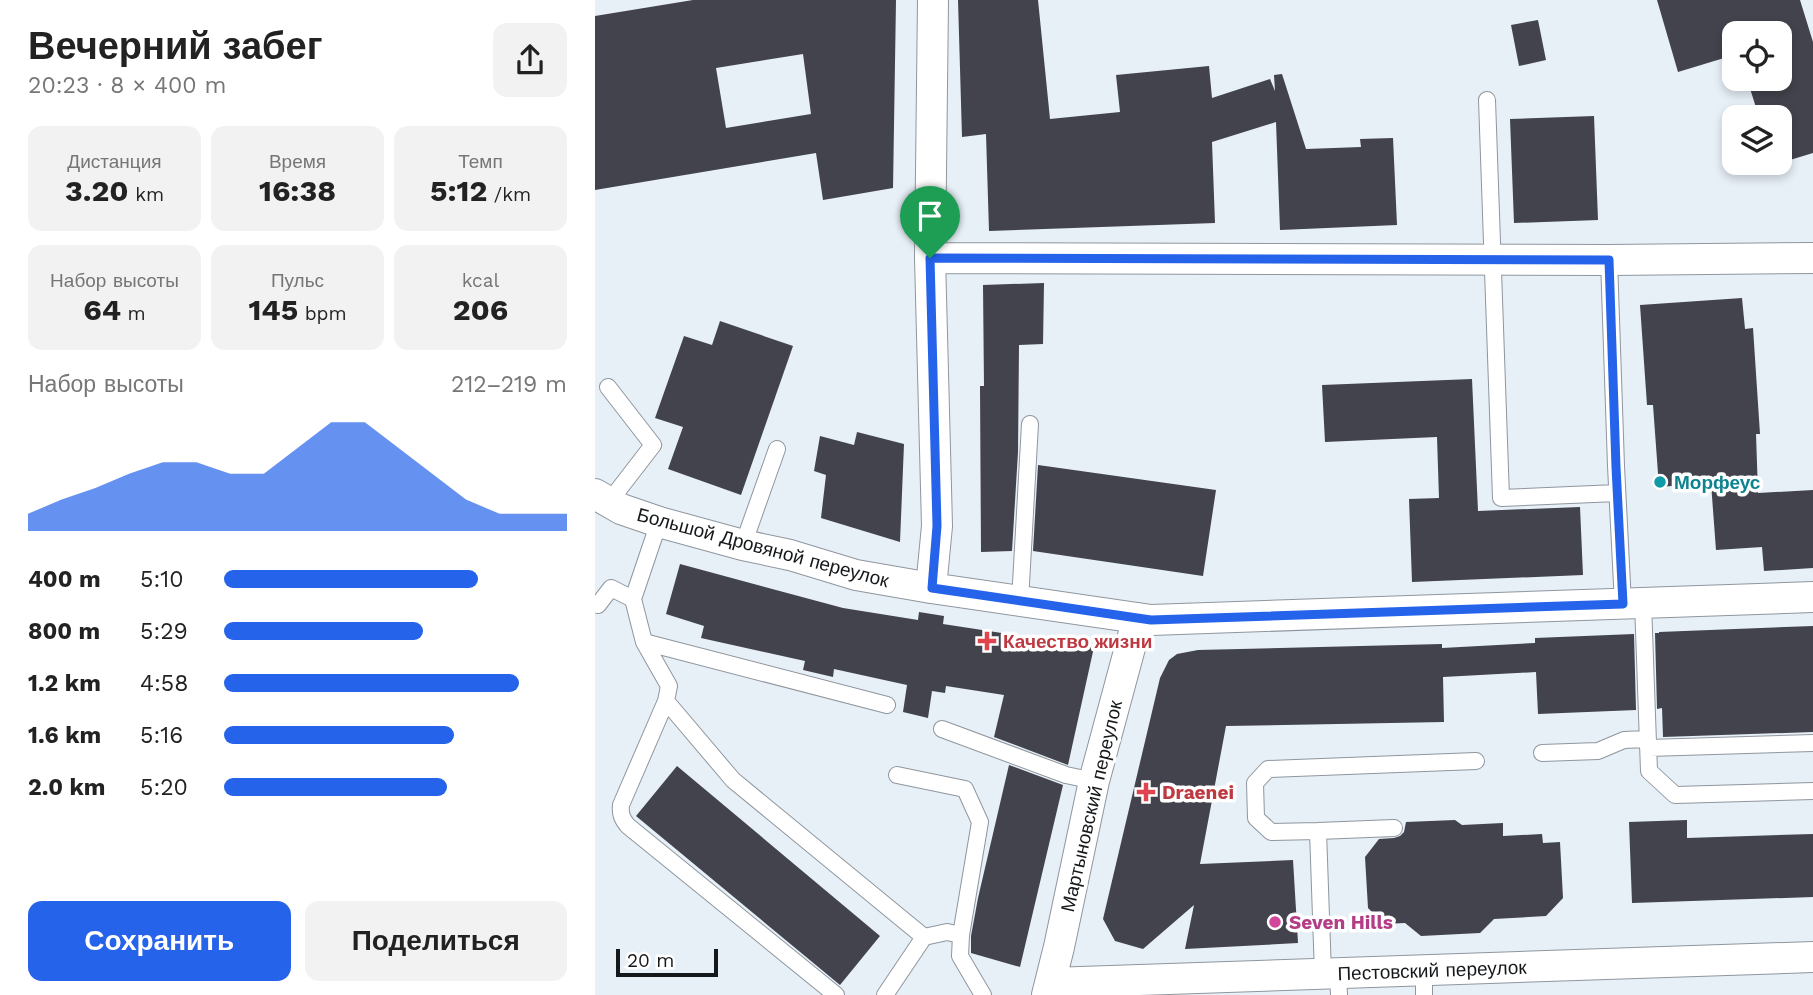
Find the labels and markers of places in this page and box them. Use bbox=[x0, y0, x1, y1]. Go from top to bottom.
pin bbox=[900, 186, 960, 258]
place label: Морфеус bbox=[1674, 471, 1761, 494]
marker: Морфеус bbox=[1652, 474, 1668, 490]
place label: Качество жизни bbox=[1003, 630, 1152, 653]
marker: Качество жизни bbox=[977, 631, 997, 651]
place label: Draenei bbox=[1162, 781, 1234, 804]
marker: Draenei bbox=[1136, 782, 1156, 802]
place label: Seven Hills bbox=[1289, 911, 1393, 934]
marker: Seven Hills bbox=[1267, 914, 1283, 930]

